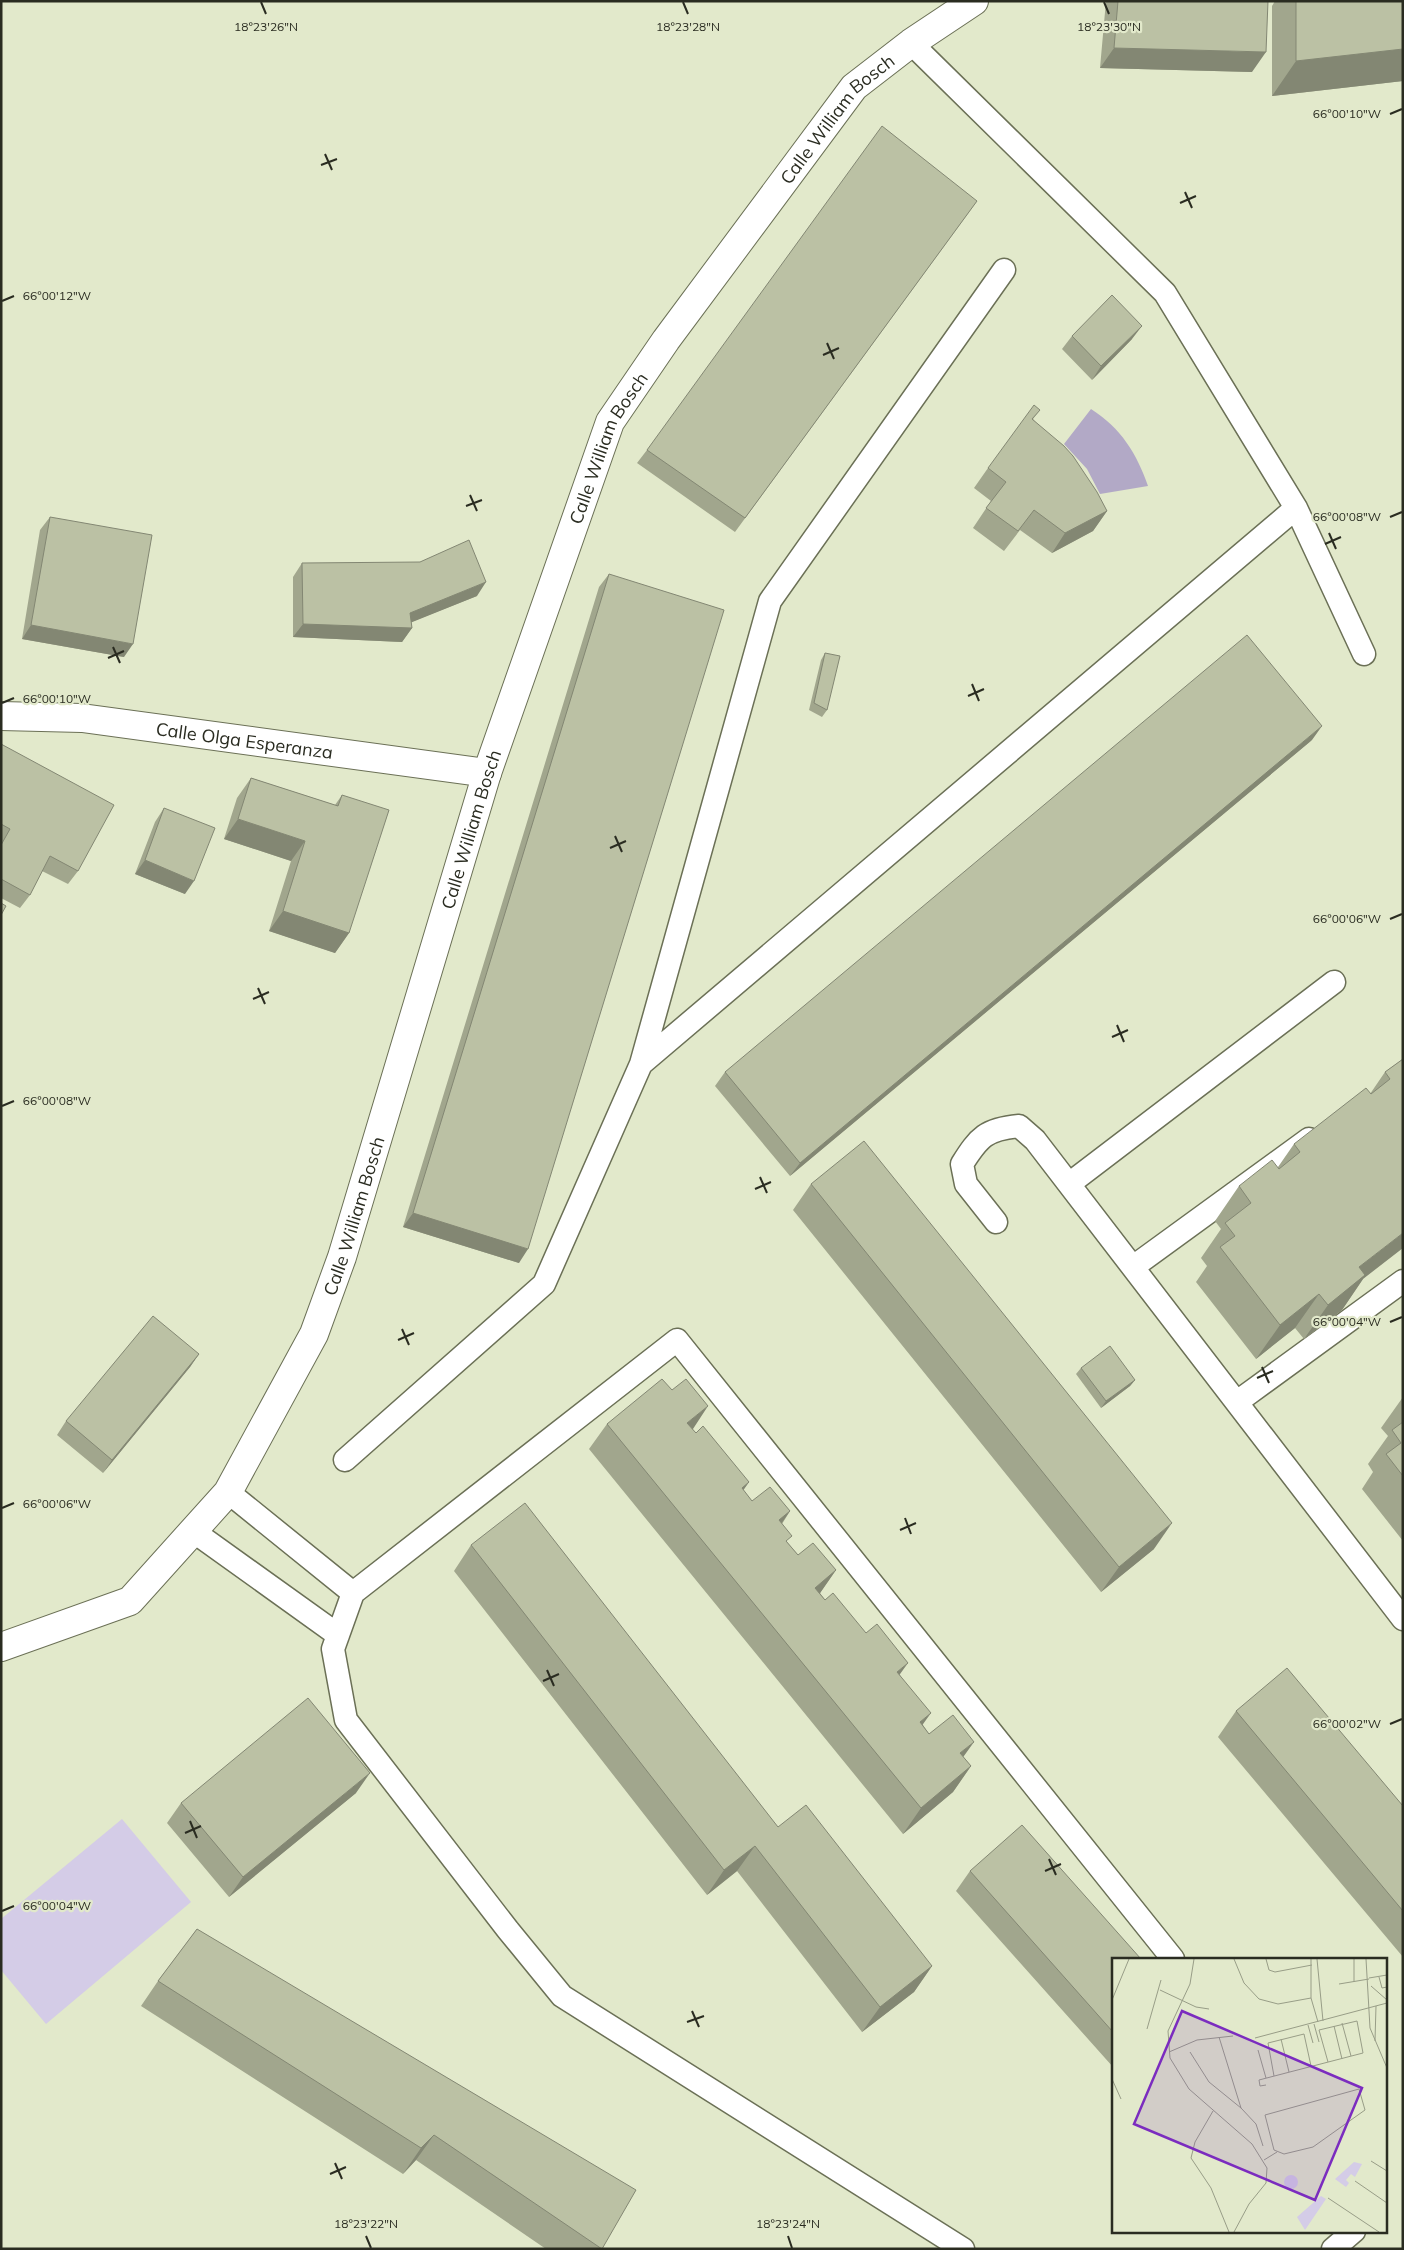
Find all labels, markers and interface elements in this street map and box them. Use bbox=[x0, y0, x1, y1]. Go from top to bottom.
text: 18°23'26"N bbox=[234, 19, 298, 34]
text: 18°23'28"N bbox=[656, 19, 720, 34]
text: 18°23'30"N bbox=[1077, 19, 1141, 34]
street label: Calle William Bosch bbox=[775, 49, 899, 188]
text: 66°00'10"W bbox=[1313, 106, 1381, 121]
text: 66°00'12"W bbox=[23, 288, 91, 303]
street label: Calle William Bosch bbox=[564, 367, 652, 527]
text: 66°00'08"W bbox=[1313, 509, 1381, 524]
text: 66°00'10"W bbox=[23, 691, 91, 706]
street label: Calle Olga Esperanza bbox=[155, 717, 334, 763]
street label: Calle William Bosch bbox=[435, 746, 506, 912]
text: 66°00'06"W bbox=[1313, 911, 1381, 926]
text: 66°00'08"W bbox=[23, 1093, 91, 1108]
street label: Calle William Bosch bbox=[317, 1134, 389, 1299]
text: 66°00'04"W bbox=[1313, 1314, 1381, 1329]
text: 66°00'06"W bbox=[23, 1496, 91, 1511]
text: 66°00'02"W bbox=[1313, 1716, 1381, 1731]
text: 66°00'04"W bbox=[23, 1898, 91, 1913]
inset map bbox=[1112, 1958, 1386, 2232]
text: 18°23'22"N bbox=[334, 2216, 398, 2231]
text: 18°23'24"N bbox=[756, 2216, 820, 2231]

